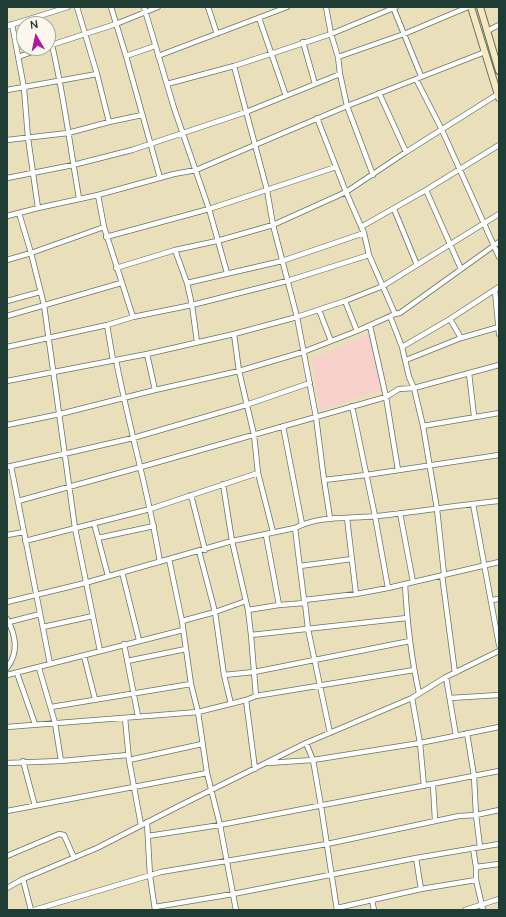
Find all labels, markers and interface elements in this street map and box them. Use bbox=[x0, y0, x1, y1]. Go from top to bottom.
north arrow bbox=[16, 16, 56, 56]
text: N bbox=[30, 17, 39, 33]

